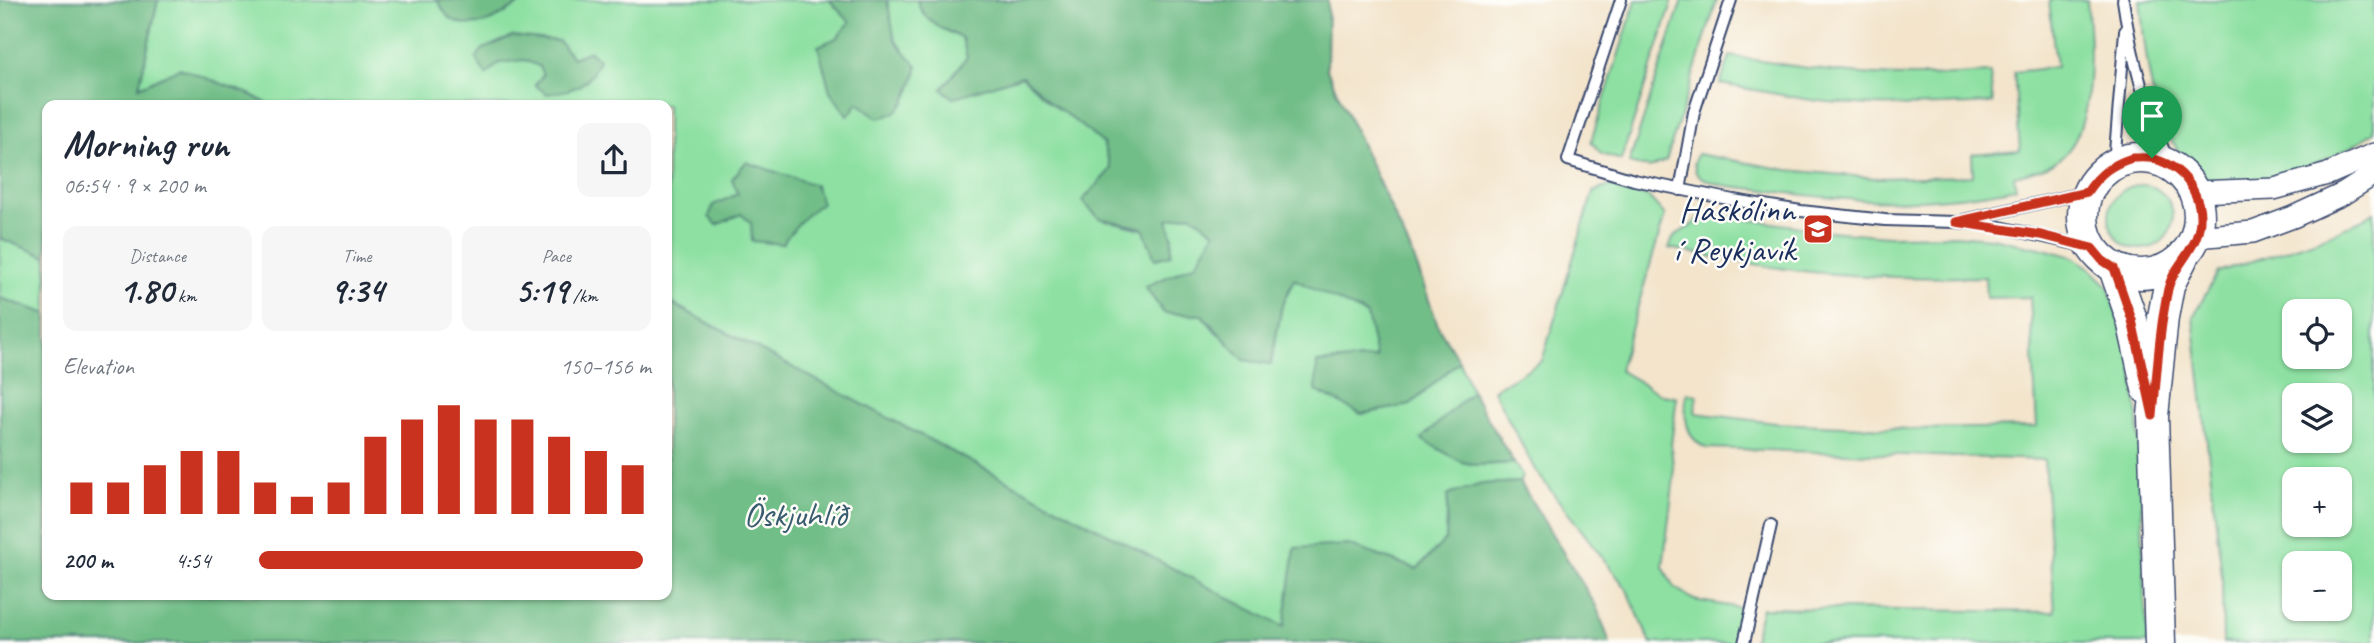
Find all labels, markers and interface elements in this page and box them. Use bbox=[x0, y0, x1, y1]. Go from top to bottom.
pin bbox=[2122, 86, 2182, 158]
icon: arrive bbox=[2133, 97, 2171, 135]
text: Morning run bbox=[63, 121, 229, 168]
button: share bbox=[577, 123, 651, 197]
text: 06:54 · 9 × 200 m bbox=[63, 171, 206, 200]
place label: Háskólinn í Reykjavík bbox=[1673, 187, 1798, 272]
school or university icon: Háskólinn í Reykjavík bbox=[1801, 212, 1835, 246]
text: Distance bbox=[129, 244, 186, 268]
text: Time bbox=[342, 244, 372, 268]
text: Pace bbox=[542, 244, 571, 268]
text: 1.80 bbox=[119, 268, 173, 313]
text: 9:34 bbox=[330, 268, 384, 313]
text: 5:19 bbox=[515, 268, 568, 313]
text: km bbox=[173, 284, 196, 308]
text: /km bbox=[568, 284, 598, 308]
map controls bbox=[2282, 299, 2352, 621]
button: locate bbox=[2282, 299, 2352, 369]
text: Elevation bbox=[63, 352, 134, 381]
text: 150–156 m bbox=[560, 352, 651, 381]
button: layers bbox=[2282, 383, 2352, 453]
button: + bbox=[2282, 467, 2352, 537]
park label: Öskjuhlíð bbox=[743, 492, 851, 537]
text: 200 m bbox=[63, 546, 113, 575]
text: 4:54 bbox=[175, 546, 211, 575]
button: − bbox=[2282, 551, 2352, 621]

